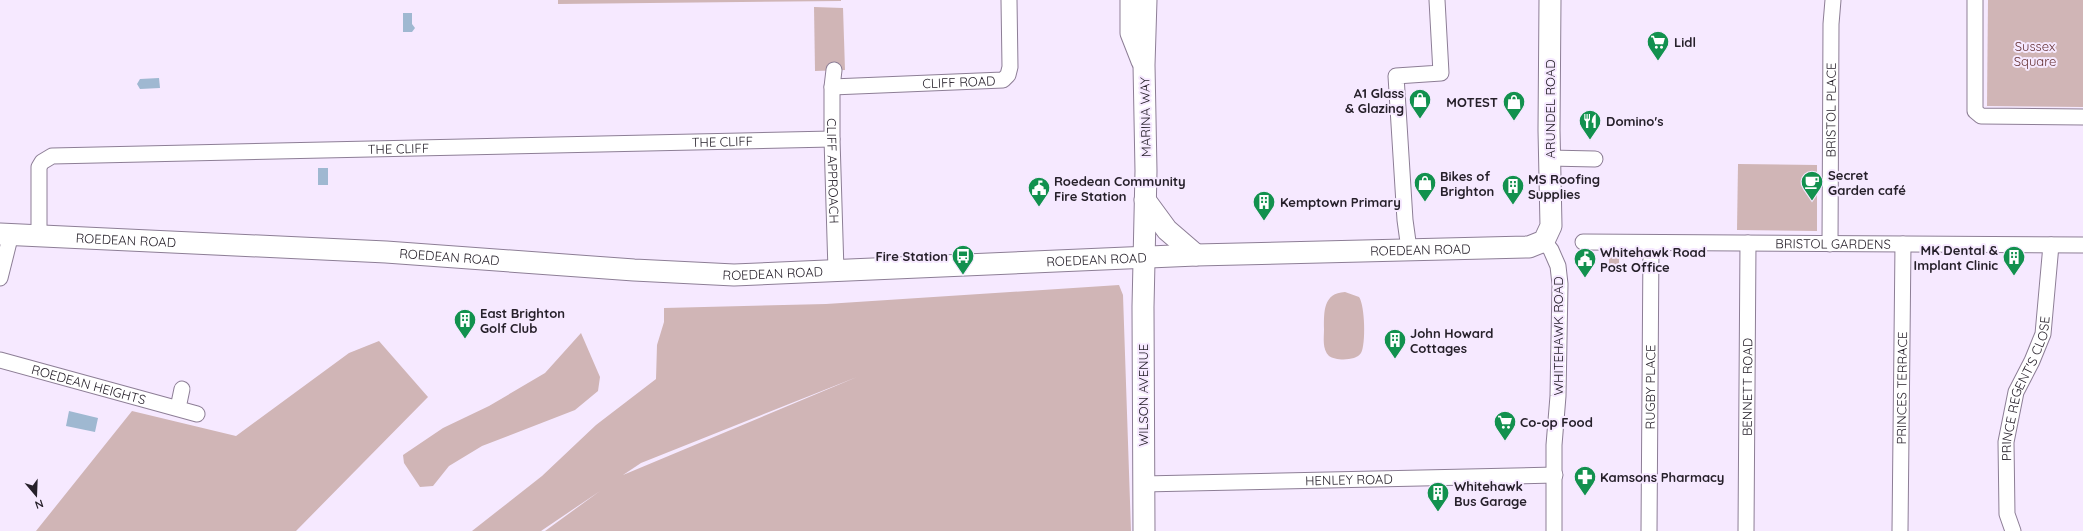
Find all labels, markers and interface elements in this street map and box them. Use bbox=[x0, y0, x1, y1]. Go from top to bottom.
supermarket icon: Lidl bbox=[1645, 29, 1671, 62]
place label: Lidl bbox=[1674, 34, 1696, 50]
park label: Sussex Square bbox=[2014, 38, 2056, 69]
street label: ARUNDEL ROAD bbox=[1542, 59, 1558, 159]
street label: BRISTOL PLACE bbox=[1822, 63, 1839, 157]
street label: CLIFF ROAD bbox=[922, 72, 996, 91]
street label: MARINA WAY bbox=[1136, 76, 1154, 157]
place label: A1 Glass & Glazing bbox=[1345, 85, 1404, 116]
shop icon: A1 Glass & Glazing bbox=[1407, 87, 1433, 120]
shop icon: MOTEST bbox=[1501, 89, 1527, 122]
place label: MOTEST bbox=[1446, 94, 1498, 110]
restaurant icon: Domino's bbox=[1577, 108, 1603, 141]
place label: Domino's bbox=[1606, 113, 1663, 129]
street label: CLIFF APPROACH bbox=[824, 118, 843, 224]
street label: THE CLIFF bbox=[691, 133, 753, 150]
street label: THE CLIFF bbox=[367, 140, 429, 157]
place label: Secret Garden café bbox=[1828, 167, 1906, 198]
place label: Bikes of Brighton bbox=[1440, 168, 1494, 199]
cafe icon: Secret Garden café bbox=[1799, 169, 1825, 202]
shop icon: Bikes of Brighton bbox=[1412, 170, 1438, 203]
place label: MS Roofing Supplies bbox=[1528, 171, 1600, 202]
place label: Roedean Community Fire Station bbox=[1054, 173, 1186, 204]
building icon: MS Roofing Supplies bbox=[1500, 173, 1526, 206]
public building icon: Roedean Community Fire Station bbox=[1026, 175, 1052, 208]
building icon: Kemptown Primary bbox=[1251, 189, 1277, 222]
place label: Kemptown Primary bbox=[1280, 194, 1401, 210]
street label: ROEDEAN ROAD bbox=[75, 230, 176, 250]
street label: BRISTOL GARDENS bbox=[1775, 235, 1891, 252]
street label: ROEDEAN ROAD bbox=[1370, 240, 1471, 259]
place label: MK Dental & Implant Clinic bbox=[1914, 242, 1998, 273]
bus stop icon: Fire Station bbox=[950, 243, 976, 276]
place label: Whitehawk Road Post Office bbox=[1600, 244, 1706, 275]
building icon: MK Dental & Implant Clinic bbox=[2001, 244, 2027, 277]
street label: ROEDEAN ROAD bbox=[399, 245, 500, 268]
public building icon: Whitehawk Road Post Office bbox=[1572, 246, 1598, 279]
place label: Fire Station bbox=[875, 248, 948, 264]
street label: ROEDEAN ROAD bbox=[1046, 249, 1147, 269]
street label: ROEDEAN ROAD bbox=[722, 263, 823, 283]
street label: WHITEHAWK ROAD bbox=[1550, 276, 1566, 396]
place label: East Brighton Golf Club bbox=[480, 305, 565, 336]
building icon: East Brighton Golf Club bbox=[452, 307, 478, 340]
street label: PRINCE REGENT'S CLOSE bbox=[1998, 315, 2053, 461]
place label: John Howard Cottages bbox=[1410, 325, 1493, 356]
building icon: John Howard Cottages bbox=[1382, 327, 1408, 360]
street label: PRINCES TERRACE bbox=[1893, 331, 1910, 445]
street label: BENNETT ROAD bbox=[1739, 338, 1755, 436]
street label: WILSON AVENUE bbox=[1135, 344, 1151, 446]
street label: RUGBY PLACE bbox=[1642, 344, 1658, 430]
street label: ROEDEAN HEIGHTS bbox=[30, 361, 148, 408]
supermarket icon: Co-op Food bbox=[1492, 409, 1518, 442]
place label: Co-op Food bbox=[1520, 414, 1593, 430]
pharmacy icon: Kamsons Pharmacy bbox=[1572, 464, 1598, 497]
place label: Kamsons Pharmacy bbox=[1600, 469, 1725, 485]
street label: HENLEY ROAD bbox=[1305, 471, 1393, 488]
north arrow bbox=[16, 475, 56, 515]
place label: Whitehawk Bus Garage bbox=[1454, 478, 1527, 509]
building icon: Whitehawk Bus Garage bbox=[1425, 480, 1451, 513]
text: N bbox=[33, 497, 45, 512]

